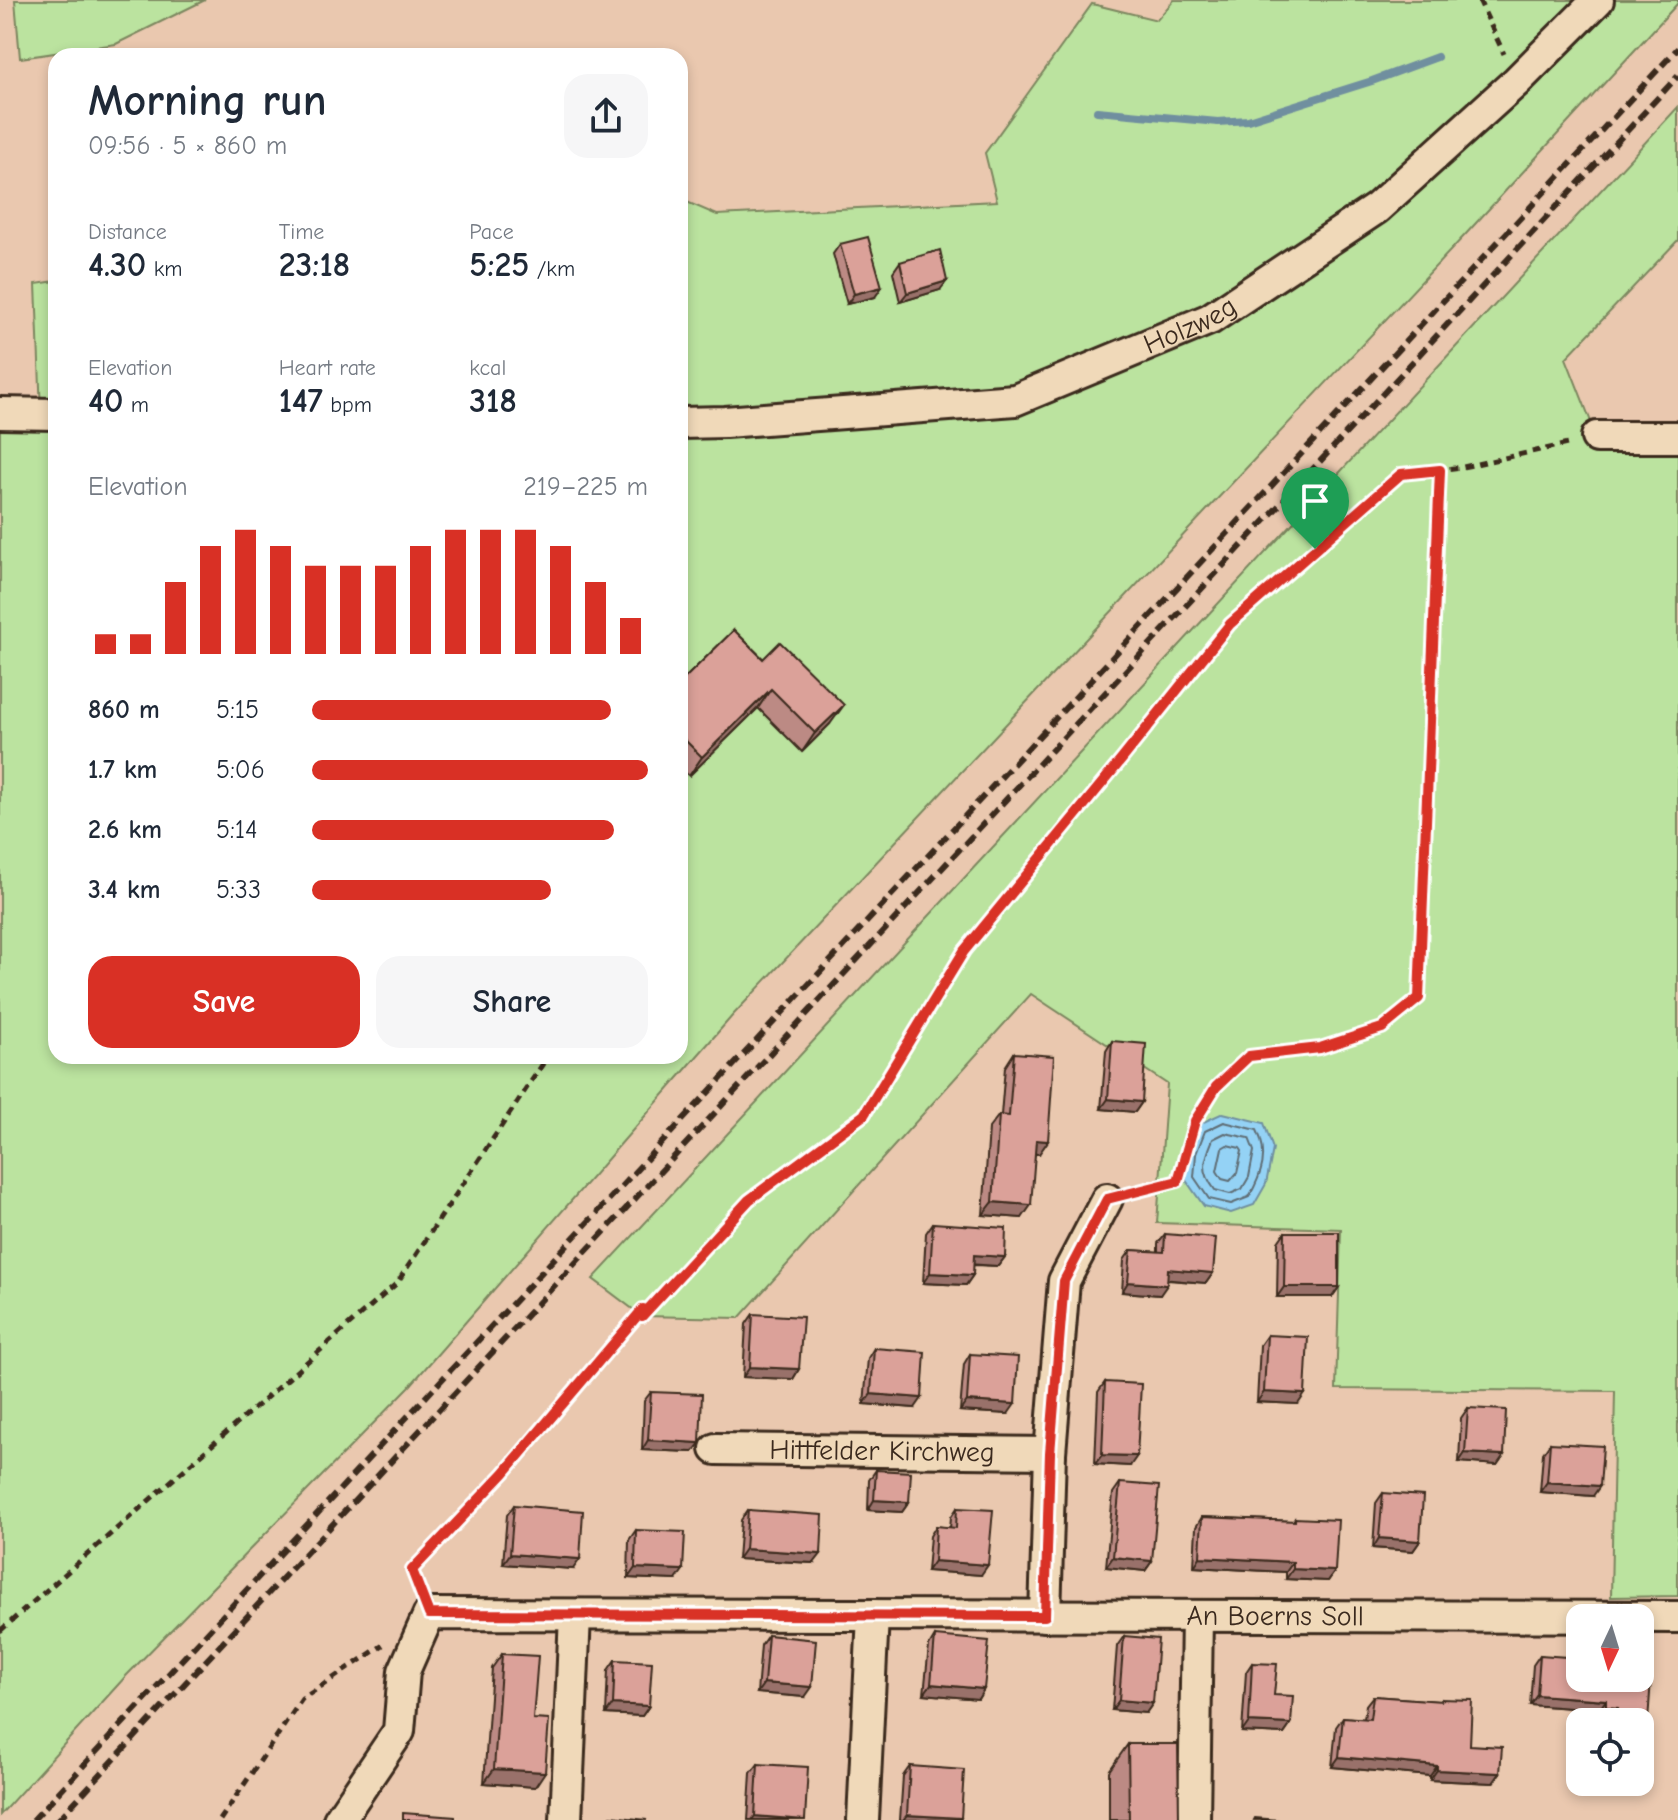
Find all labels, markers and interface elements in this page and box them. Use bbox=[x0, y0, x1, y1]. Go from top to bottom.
button: share bbox=[564, 74, 648, 158]
text: Morning run bbox=[88, 75, 327, 126]
text: 09:56 · 5 × 860 m bbox=[88, 131, 287, 161]
text: Distance bbox=[88, 219, 167, 245]
text: Time bbox=[279, 219, 324, 245]
text: Pace bbox=[469, 219, 514, 245]
text: 4.30 bbox=[88, 245, 146, 285]
text: 23:18 bbox=[279, 245, 350, 285]
text: 5:25 bbox=[469, 245, 529, 285]
text: km bbox=[146, 256, 183, 282]
text: /km bbox=[529, 256, 575, 282]
street label: Holzweg bbox=[1139, 290, 1242, 361]
text: Elevation bbox=[88, 355, 172, 381]
text: Heart rate bbox=[279, 355, 376, 381]
text: kcal bbox=[469, 355, 506, 381]
text: 40 bbox=[88, 381, 123, 421]
text: 147 bbox=[279, 381, 323, 421]
text: 318 bbox=[469, 381, 517, 421]
text: m bbox=[123, 392, 149, 418]
text: bpm bbox=[323, 392, 372, 418]
pin bbox=[1281, 467, 1349, 549]
text: Elevation bbox=[88, 472, 188, 502]
text: 219–225 m bbox=[523, 472, 648, 502]
icon: arrive bbox=[1293, 479, 1337, 523]
text: 860 m bbox=[88, 695, 160, 725]
text: 5:15 bbox=[216, 695, 259, 725]
text: 1.7 km bbox=[88, 755, 157, 785]
text: 5:06 bbox=[216, 755, 265, 785]
text: 2.6 km bbox=[88, 815, 162, 845]
text: 5:14 bbox=[216, 815, 258, 845]
text: 3.4 km bbox=[88, 875, 160, 905]
text: 5:33 bbox=[216, 875, 261, 905]
button: Save bbox=[88, 956, 360, 1048]
button: Share bbox=[376, 956, 648, 1048]
street label: Hittfelder Kirchweg bbox=[769, 1434, 995, 1468]
street label: An Boerns Soll bbox=[1186, 1600, 1364, 1632]
north arrow bbox=[1566, 1604, 1654, 1692]
map controls bbox=[1566, 1604, 1654, 1796]
button: locate bbox=[1566, 1708, 1654, 1796]

